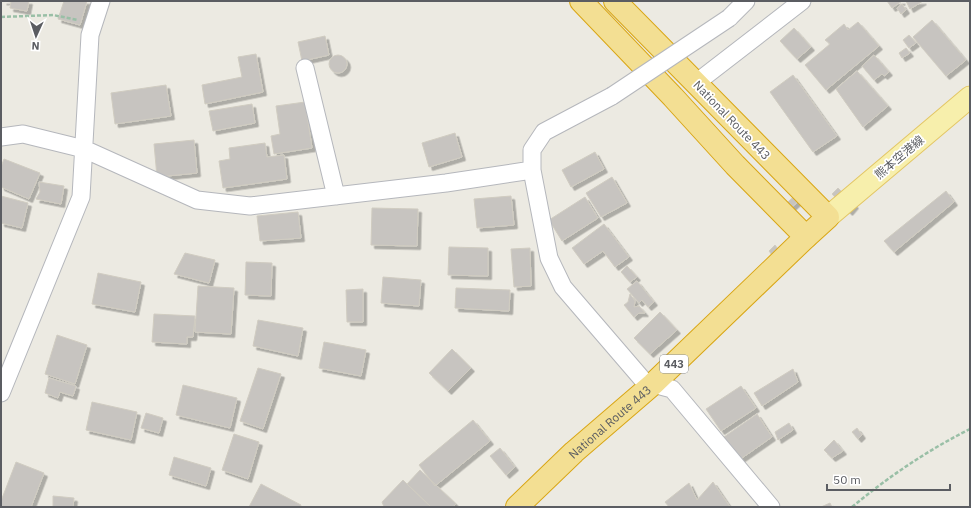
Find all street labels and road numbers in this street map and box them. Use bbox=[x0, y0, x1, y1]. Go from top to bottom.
street label: National Route 443 bbox=[690, 77, 774, 163]
street label: 熊本空港線 bbox=[871, 132, 927, 182]
road number: 443 bbox=[660, 355, 688, 373]
street label: National Route 443 bbox=[565, 382, 654, 461]

